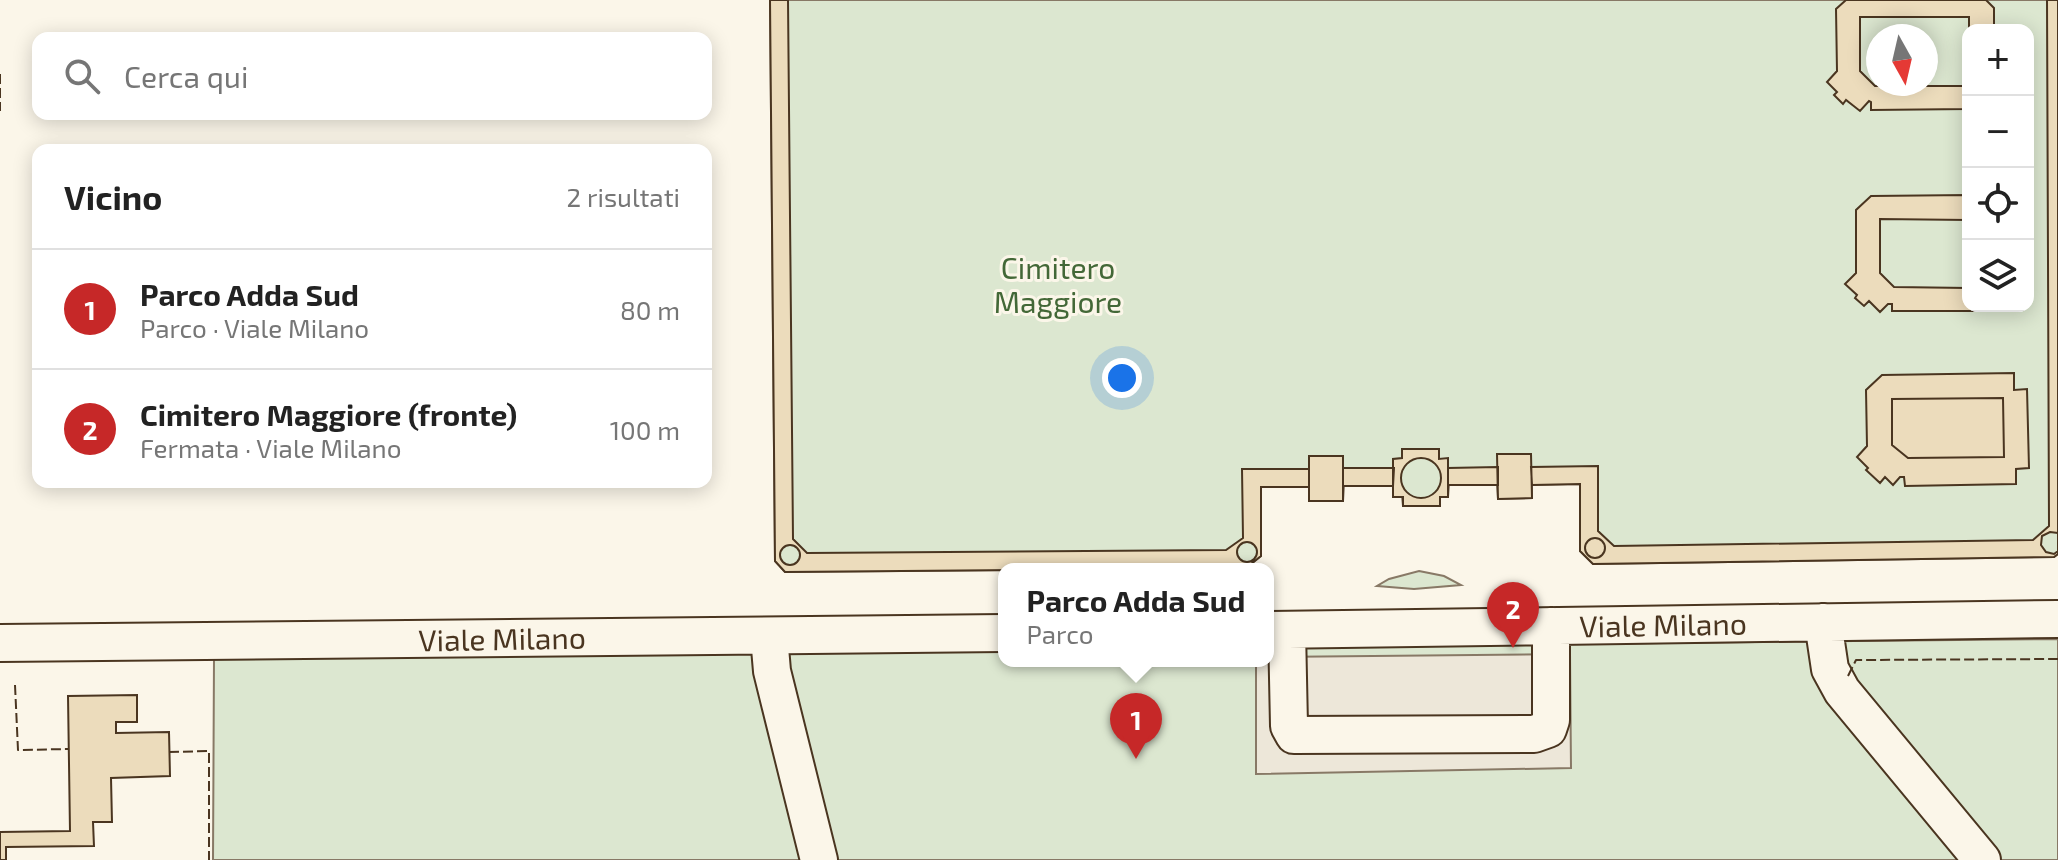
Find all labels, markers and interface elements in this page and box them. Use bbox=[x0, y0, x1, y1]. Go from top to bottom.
north arrow bbox=[1866, 24, 1938, 96]
map controls bbox=[1962, 24, 2034, 312]
button: + bbox=[1962, 24, 2034, 96]
search box bbox=[32, 32, 712, 120]
icon: search bbox=[60, 54, 104, 98]
text: Cerca qui bbox=[124, 58, 248, 94]
button: − bbox=[1962, 96, 2034, 168]
button: locate bbox=[1962, 168, 2034, 240]
text: Vicino bbox=[64, 176, 162, 217]
text: 2 risultati bbox=[567, 181, 680, 212]
button: layers bbox=[1962, 240, 2034, 312]
park label: Cimitero Maggiore bbox=[994, 249, 1122, 319]
text: Parco Adda Sud bbox=[140, 276, 359, 312]
text: 1 bbox=[84, 294, 96, 325]
text: 80 m bbox=[620, 294, 680, 325]
text: Parco · Viale Milano bbox=[140, 312, 369, 343]
your location bbox=[1102, 358, 1142, 398]
text: Cimitero Maggiore (fronte) bbox=[140, 396, 517, 432]
text: 2 bbox=[82, 414, 98, 445]
text: 100 m bbox=[610, 414, 680, 445]
text: Fermata · Viale Milano bbox=[140, 432, 401, 463]
popup bbox=[998, 563, 1274, 667]
text: Parco Adda Sud bbox=[1027, 582, 1245, 618]
pin: 2 bbox=[1487, 582, 1539, 648]
street label: Viale Milano bbox=[1579, 605, 1747, 643]
text: Parco bbox=[1027, 618, 1093, 649]
street label: Viale Milano bbox=[418, 619, 586, 657]
pin: 1 bbox=[1110, 693, 1162, 759]

